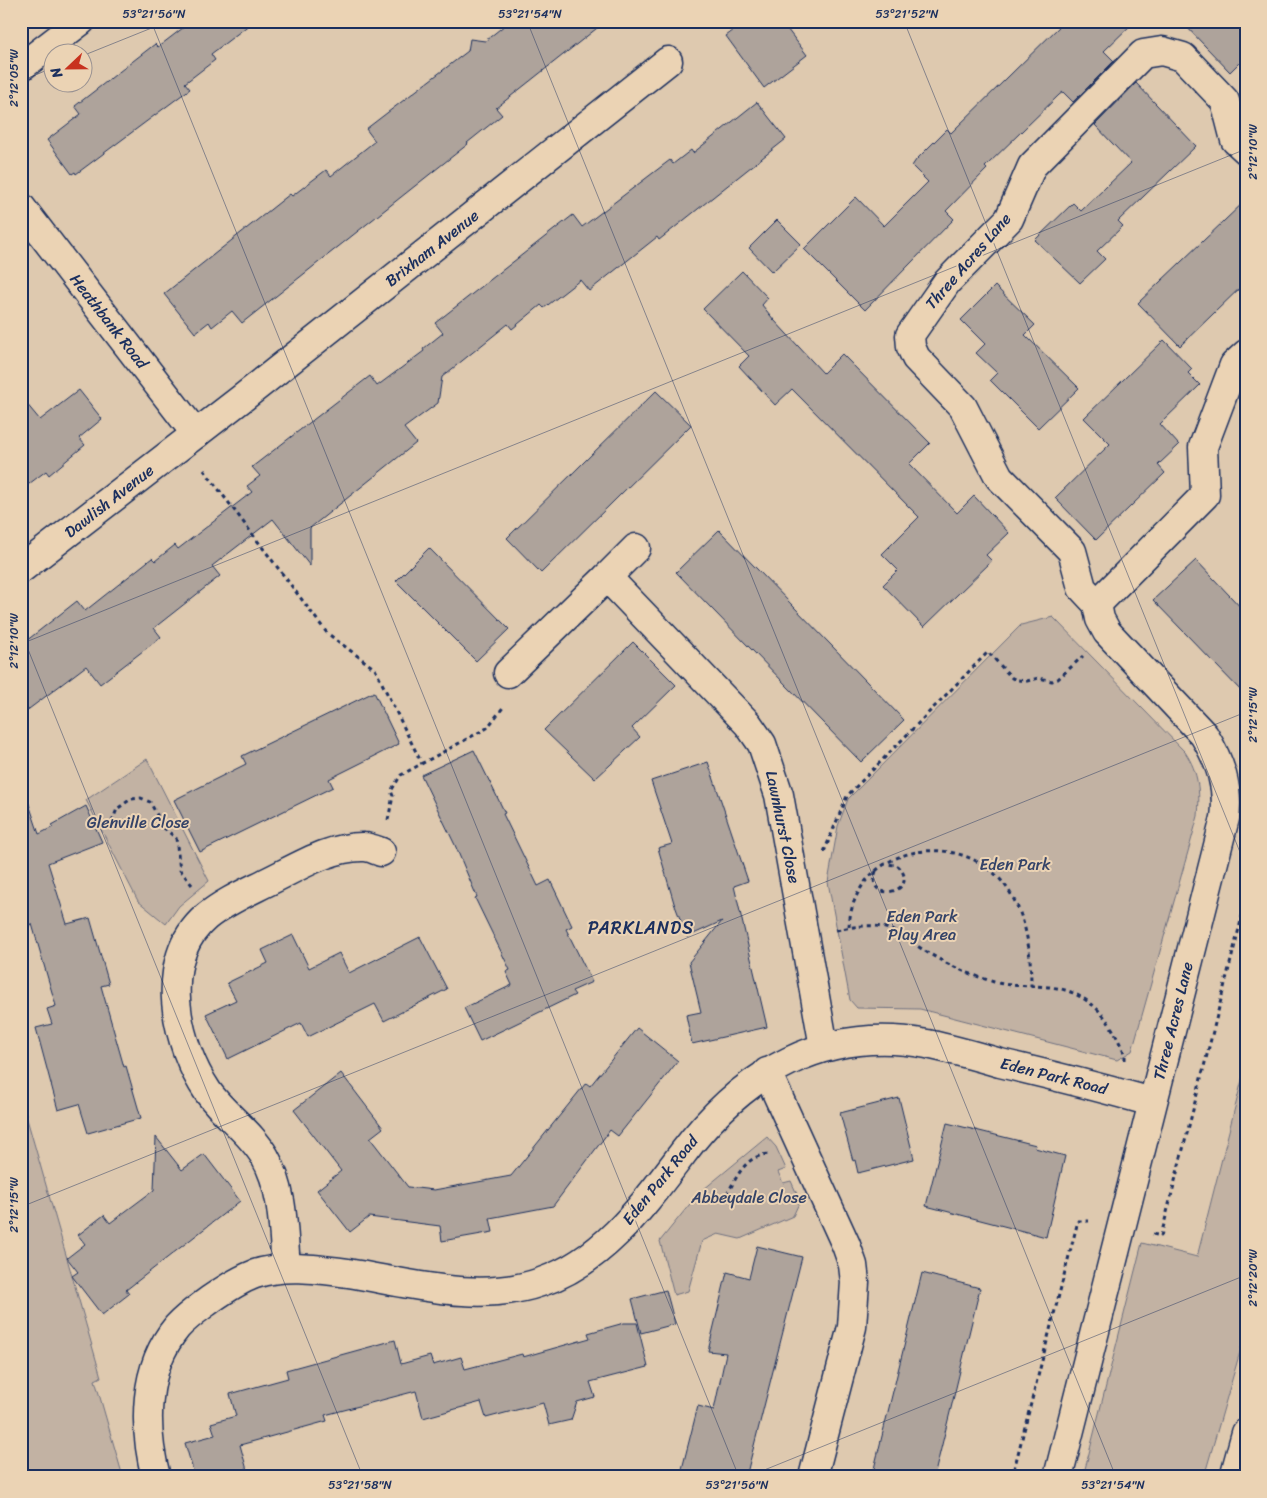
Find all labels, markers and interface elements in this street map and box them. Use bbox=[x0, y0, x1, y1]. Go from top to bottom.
text: 53°21'56"N bbox=[122, 3, 186, 25]
text: 53°21'54"N bbox=[498, 3, 563, 25]
text: 53°21'52"N bbox=[875, 3, 939, 25]
north arrow bbox=[42, 42, 92, 92]
text: 2°12'05"W bbox=[3, 48, 25, 107]
text: N bbox=[43, 63, 70, 83]
text: 2°12'10"W bbox=[1242, 123, 1264, 180]
street label: Brixham Avenue bbox=[378, 202, 486, 294]
street label: Three Acres Lane bbox=[917, 206, 1019, 316]
street label: Heathbank Road bbox=[62, 267, 157, 377]
street label: Dawlish Avenue bbox=[58, 456, 160, 546]
text: 2°12'10"W bbox=[3, 612, 25, 669]
text: 2°12'15"W bbox=[1242, 687, 1264, 743]
street label: Lawnhurst Close bbox=[757, 768, 809, 886]
park label: Glenville Close bbox=[87, 808, 189, 837]
park label: Eden Park bbox=[979, 850, 1051, 879]
park label: Eden Park Play Area bbox=[886, 902, 958, 949]
district label: PARKLANDS bbox=[588, 912, 694, 944]
street label: Three Acres Lane bbox=[1144, 959, 1202, 1083]
street label: Eden Park Road bbox=[997, 1049, 1112, 1104]
street label: Eden Park Road bbox=[614, 1127, 707, 1232]
text: 2°12'15"W bbox=[3, 1177, 25, 1233]
park label: Abbeydale Close bbox=[690, 1183, 807, 1212]
text: 2°12'20"W bbox=[1242, 1249, 1264, 1307]
text: 53°21'58"N bbox=[328, 1474, 392, 1496]
text: 53°21'56"N bbox=[705, 1474, 769, 1496]
text: 53°21'54"N bbox=[1081, 1474, 1146, 1496]

